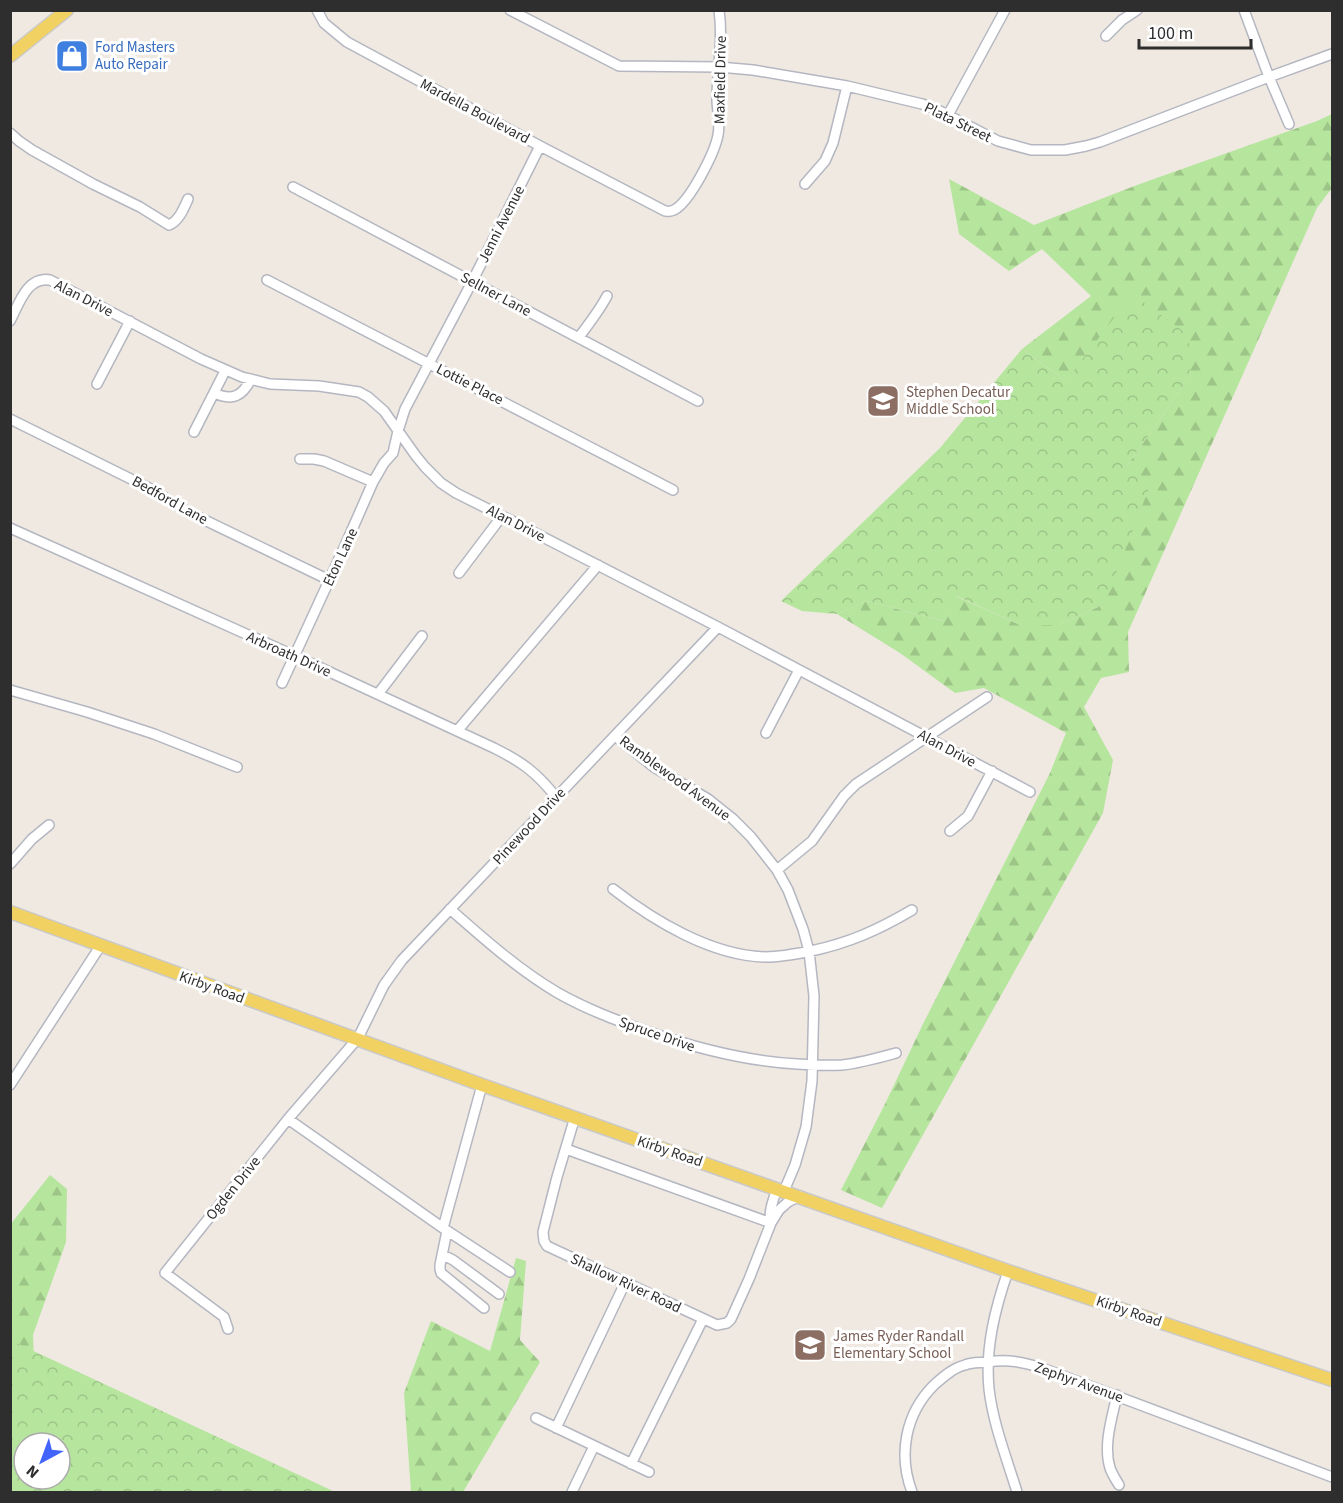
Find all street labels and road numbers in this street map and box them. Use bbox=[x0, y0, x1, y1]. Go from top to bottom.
street label: Maxfield Drive bbox=[709, 36, 732, 124]
street label: Mardella Boulevard bbox=[416, 74, 533, 149]
street label: Plata Street bbox=[921, 97, 995, 148]
street label: Jenni Avenue bbox=[473, 182, 530, 266]
street label: Sellner Lane bbox=[457, 267, 535, 322]
street label: Alan Drive bbox=[51, 275, 117, 322]
street label: Lottie Place bbox=[433, 359, 507, 410]
street label: Bedford Lane bbox=[128, 471, 212, 530]
street label: Alan Drive bbox=[483, 500, 549, 547]
street label: Eton Lane bbox=[318, 525, 363, 590]
street label: Arbroath Drive bbox=[243, 626, 335, 682]
street label: Alan Drive bbox=[914, 724, 980, 773]
street label: Ramblewood Avenue bbox=[615, 731, 735, 826]
street label: Pinewood Drive bbox=[488, 783, 571, 870]
street label: Kirby Road bbox=[176, 966, 247, 1009]
street label: Spruce Drive bbox=[616, 1012, 698, 1057]
street label: Kirby Road bbox=[634, 1130, 705, 1172]
street label: Ogden Drive bbox=[201, 1152, 266, 1225]
street label: Shallow River Road bbox=[567, 1249, 685, 1318]
street label: Kirby Road bbox=[1093, 1290, 1164, 1332]
street label: Zephyr Avenue bbox=[1031, 1357, 1126, 1408]

